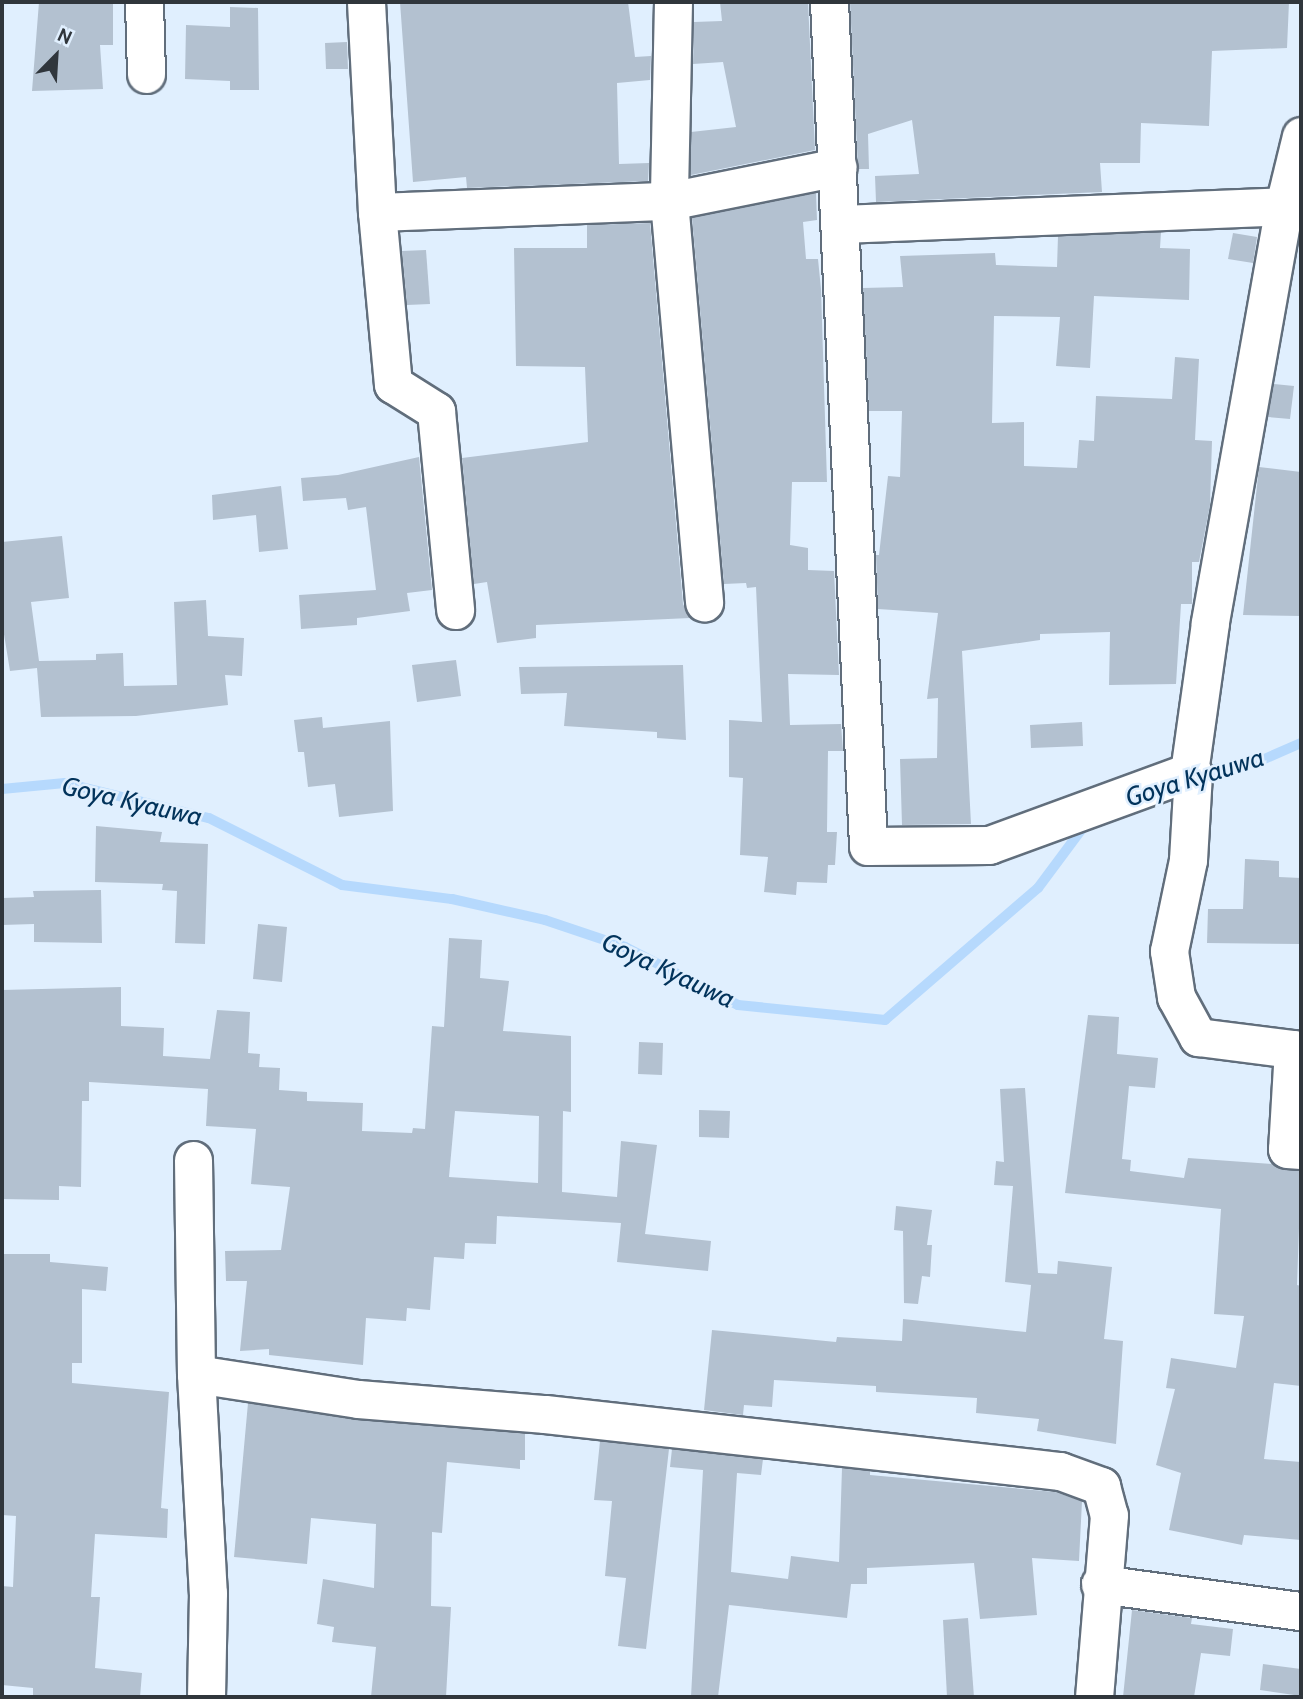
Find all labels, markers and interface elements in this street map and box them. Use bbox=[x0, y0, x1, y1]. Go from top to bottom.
north arrow bbox=[21, 21, 91, 91]
text: N bbox=[54, 23, 76, 50]
water label: Goya Kyauwa bbox=[1122, 742, 1268, 814]
water label: Goya Kyauwa bbox=[59, 771, 205, 833]
water label: Goya Kyauwa bbox=[597, 927, 739, 1015]

